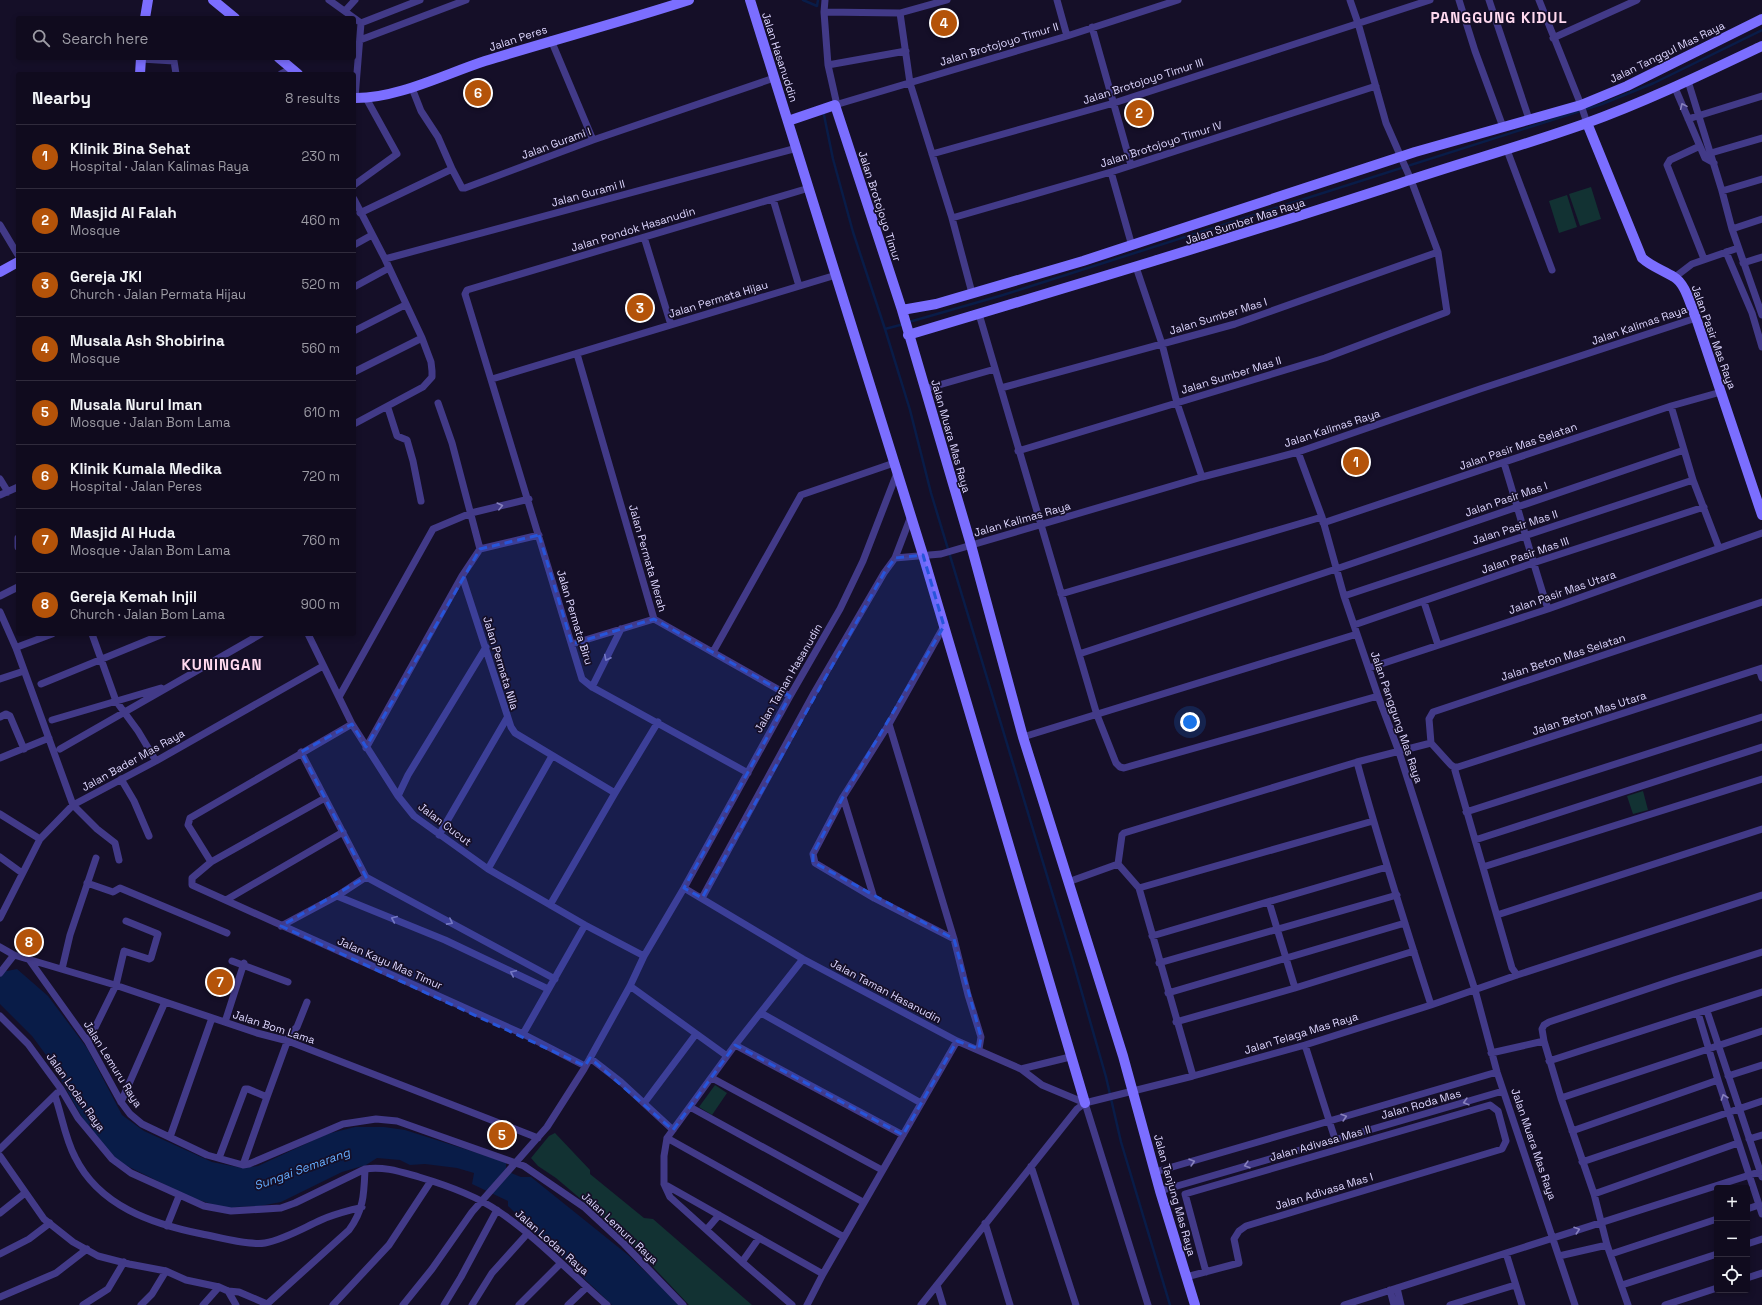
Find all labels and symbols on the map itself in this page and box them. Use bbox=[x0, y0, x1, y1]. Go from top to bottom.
pin: 4 bbox=[931, 8, 957, 38]
district label: PANGGUNG KIDUL bbox=[1430, 8, 1568, 27]
street label: Jalan Hasanuddin bbox=[759, 10, 801, 104]
street label: Jalan Tanggul Mas Raya bbox=[1607, 18, 1727, 86]
street label: Jalan Brotojoyo Timur II bbox=[938, 19, 1060, 69]
street label: Jalan Peres bbox=[487, 22, 549, 54]
street label: Jalan Brotojoyo Timur III bbox=[1081, 55, 1205, 107]
pin: 6 bbox=[465, 78, 491, 108]
pin: 2 bbox=[1126, 98, 1152, 128]
one-way arrow bbox=[1679, 102, 1687, 109]
street label: Jalan Brotojoyo Timur IV bbox=[1098, 118, 1224, 170]
street label: Jalan Gurami I bbox=[519, 124, 593, 162]
street label: Jalan Brotojoyo Timur bbox=[855, 149, 905, 263]
street label: Jalan Gurami II bbox=[550, 176, 626, 210]
street label: Jalan Sumber Mas Raya bbox=[1183, 195, 1307, 247]
street label: Jalan Pondok Hasanudin bbox=[569, 203, 697, 255]
street label: Jalan Permata Hijau bbox=[666, 277, 770, 321]
street label: Jalan Pasir Mas Raya bbox=[1689, 283, 1740, 392]
pin: 3 bbox=[627, 293, 653, 323]
street label: Jalan Sumber Mas I bbox=[1167, 294, 1269, 338]
street label: Jalan Kalimas Raya bbox=[1589, 302, 1689, 348]
street label: Jalan Sumber Mas II bbox=[1179, 353, 1283, 397]
street label: Jalan Muara Mas Raya bbox=[928, 378, 974, 495]
street label: Jalan Kalimas Raya bbox=[1282, 406, 1382, 450]
street label: Jalan Pasir Mas Selatan bbox=[1457, 419, 1579, 473]
pin: 1 bbox=[1343, 447, 1369, 477]
street label: Jalan Pasir Mas I bbox=[1463, 478, 1549, 520]
street label: Jalan Kalimas Raya bbox=[972, 498, 1073, 540]
one-way arrow bbox=[496, 502, 503, 510]
street label: Jalan Permata Merah bbox=[626, 503, 670, 613]
street label: Jalan Pasir Mas II bbox=[1470, 507, 1560, 547]
street label: Jalan Pasir Mas III bbox=[1479, 533, 1571, 577]
street label: Jalan Pasir Mas Utara bbox=[1506, 567, 1618, 617]
street label: Jalan Permata Biru bbox=[554, 568, 596, 666]
street label: Jalan Permata Nila bbox=[480, 615, 522, 712]
street label: Jalan Taman Hasanudin bbox=[751, 621, 825, 735]
street label: Jalan Beton Mas Selatan bbox=[1499, 630, 1627, 684]
street label: Jalan Panggung Mas Raya bbox=[1368, 649, 1426, 786]
one-way arrow bbox=[604, 653, 611, 661]
district label: KUNINGAN bbox=[181, 655, 263, 674]
street label: Jalan Beton Mas Utara bbox=[1530, 688, 1649, 738]
your location bbox=[1180, 712, 1200, 732]
street label: Jalan Bader Mas Raya bbox=[79, 725, 188, 794]
street label: Jalan Cucut bbox=[415, 799, 475, 849]
one-way arrow bbox=[391, 916, 398, 924]
one-way arrow bbox=[445, 918, 453, 925]
pin: 8 bbox=[16, 927, 42, 957]
street label: Jalan Kayu Mas Timur bbox=[335, 933, 445, 993]
street label: Jalan Taman Hasanudin bbox=[828, 956, 944, 1026]
pin: 7 bbox=[207, 967, 233, 997]
one-way arrow bbox=[510, 970, 517, 978]
street label: Jalan Bom Lama bbox=[231, 1007, 318, 1047]
street label: Jalan Telaga Mas Raya bbox=[1242, 1009, 1360, 1057]
street label: Jalan Lemuru Raya bbox=[81, 1018, 146, 1111]
street label: Jalan Lodan Raya bbox=[44, 1050, 109, 1135]
street label: Jalan Roda Mas bbox=[1379, 1086, 1463, 1122]
street label: Jalan Muara Mas Raya bbox=[1508, 1086, 1560, 1202]
one-way arrow bbox=[1720, 1094, 1729, 1101]
one-way arrow bbox=[1463, 1097, 1470, 1106]
one-way arrow bbox=[1340, 1113, 1347, 1122]
pin: 5 bbox=[489, 1120, 515, 1150]
street label: Jalan Adivasa Mas II bbox=[1268, 1122, 1372, 1164]
street label: Jalan Tanjung Mas Raya bbox=[1151, 1132, 1199, 1258]
water label: Sungai Semarang bbox=[252, 1144, 353, 1194]
one-way arrow bbox=[1189, 1158, 1196, 1166]
one-way arrow bbox=[1244, 1160, 1251, 1169]
street label: Jalan Adivasa Mas I bbox=[1273, 1169, 1375, 1213]
street label: Jalan Lemuru Raya bbox=[579, 1189, 662, 1268]
street label: Jalan Lodan Raya bbox=[512, 1206, 592, 1278]
one-way arrow bbox=[1574, 1226, 1581, 1235]

